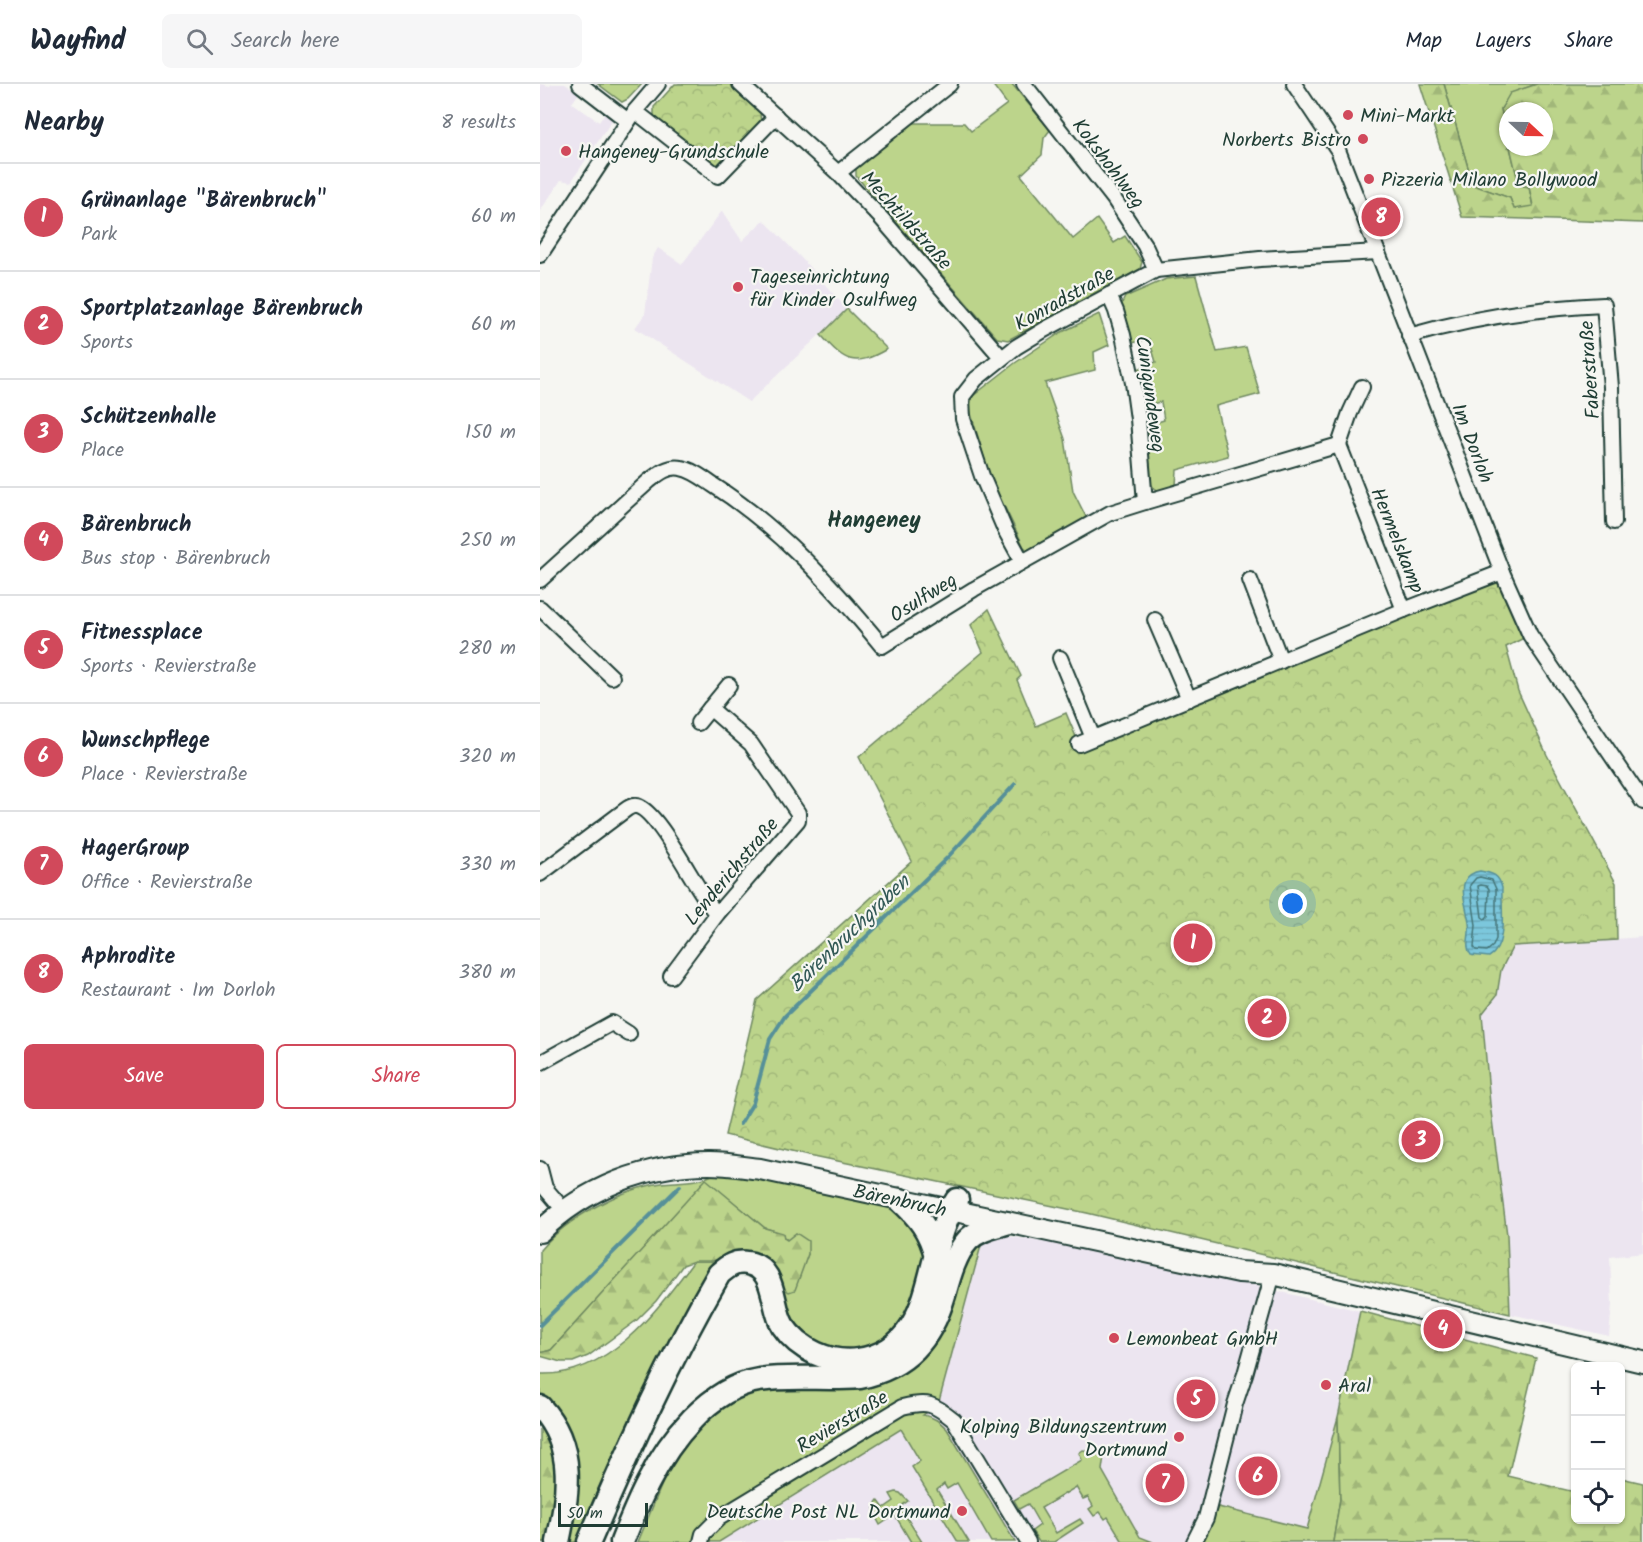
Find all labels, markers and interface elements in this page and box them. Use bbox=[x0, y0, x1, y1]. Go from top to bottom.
search box bbox=[162, 14, 582, 68]
text: Wayfind bbox=[30, 19, 126, 64]
text: Search here bbox=[231, 24, 339, 59]
icon: search bbox=[183, 25, 216, 58]
text: Map bbox=[1405, 25, 1442, 58]
text: Layers bbox=[1475, 25, 1531, 58]
text: Share bbox=[1564, 25, 1613, 58]
place label: Mini-Markt bbox=[1360, 101, 1454, 133]
text: Nearby bbox=[24, 102, 104, 144]
north arrow bbox=[1499, 102, 1553, 156]
text: 8 results bbox=[441, 107, 516, 139]
marker: Mini-Markt bbox=[1341, 108, 1355, 122]
street label: Kokshohlweg bbox=[1063, 112, 1152, 216]
place label: Norberts Bistro bbox=[1222, 125, 1351, 157]
marker: Norberts Bistro bbox=[1356, 132, 1370, 146]
place label: Hangeney-Grundschule bbox=[578, 137, 769, 169]
marker: Hangeney-Grundschule bbox=[559, 144, 573, 158]
street label: Mechtildstraße bbox=[852, 164, 959, 278]
place label: Pizzeria Milano Bollywood bbox=[1381, 165, 1598, 197]
marker: Pizzeria Milano Bollywood bbox=[1362, 172, 1376, 186]
text: Grünanlage "Bärenbruch" bbox=[81, 184, 327, 219]
pin: 8 bbox=[1362, 194, 1400, 240]
text: 1 bbox=[40, 201, 47, 233]
text: 60 m bbox=[471, 201, 516, 233]
text: Park bbox=[81, 219, 117, 251]
street label: Konradstraße bbox=[1009, 259, 1121, 341]
place label: Tageseinrichtung für Kinder Osulfweg bbox=[750, 262, 917, 317]
marker: Tageseinrichtung für Kinder Osulfweg bbox=[731, 280, 745, 294]
text: Sportplatzanlage Bärenbruch bbox=[81, 292, 363, 327]
text: 2 bbox=[38, 309, 49, 341]
text: 60 m bbox=[471, 309, 516, 341]
street label: Faberstraße bbox=[1572, 319, 1610, 420]
text: Sports bbox=[81, 327, 133, 359]
street label: Cunigundeweg bbox=[1125, 334, 1173, 455]
street label: Im Dorloh bbox=[1441, 399, 1501, 488]
text: Schützenhalle bbox=[81, 400, 216, 435]
text: 3 bbox=[38, 417, 49, 449]
text: 150 m bbox=[465, 417, 516, 449]
text: Place bbox=[81, 435, 124, 467]
street label: Hermelskamp bbox=[1360, 483, 1432, 599]
district label: Hangeney bbox=[827, 504, 921, 539]
text: Bärenbruch bbox=[81, 508, 191, 543]
text: 4 bbox=[38, 525, 49, 557]
text: 250 m bbox=[460, 525, 516, 557]
text: Bus stop · Bärenbruch bbox=[81, 543, 270, 575]
street label: Osulfweg bbox=[884, 565, 964, 632]
text: Fitnessplace bbox=[81, 616, 202, 651]
text: 5 bbox=[38, 633, 49, 665]
text: 280 m bbox=[458, 633, 516, 665]
text: Sports · Revierstraße bbox=[81, 651, 256, 683]
text: Wunschpflege bbox=[81, 724, 210, 759]
text: 6 bbox=[38, 741, 49, 773]
text: 320 m bbox=[459, 741, 516, 773]
text: Place · Revierstraße bbox=[81, 759, 247, 791]
street label: Lenderichstraße bbox=[677, 811, 788, 934]
text: HagerGroup bbox=[81, 832, 189, 867]
text: 7 bbox=[39, 849, 48, 881]
text: 330 m bbox=[459, 849, 516, 881]
water label: Bärenbruchgraben bbox=[782, 866, 920, 1001]
text: Office · Revierstraße bbox=[81, 867, 252, 899]
your location bbox=[1278, 889, 1307, 918]
pin: 1 bbox=[1174, 920, 1212, 966]
text: Aphrodite bbox=[81, 940, 175, 975]
text: 8 bbox=[38, 957, 49, 989]
text: 380 m bbox=[459, 957, 516, 989]
text: Restaurant · Im Dorloh bbox=[81, 975, 276, 1007]
pin: 2 bbox=[1248, 996, 1286, 1040]
button: Save bbox=[24, 1044, 264, 1109]
button: Share bbox=[276, 1044, 516, 1109]
pin: 3 bbox=[1402, 1118, 1440, 1162]
street label: Bärenbruch bbox=[850, 1176, 949, 1227]
pin: 4 bbox=[1424, 1306, 1462, 1352]
place label: Lemonbeat GmbH bbox=[1126, 1324, 1278, 1356]
marker: Lemonbeat GmbH bbox=[1107, 1331, 1121, 1345]
map controls bbox=[1571, 1362, 1625, 1524]
button: + bbox=[1571, 1362, 1625, 1416]
place label: Aral bbox=[1338, 1371, 1371, 1403]
pin: 5 bbox=[1176, 1376, 1216, 1422]
marker: Aral bbox=[1319, 1378, 1333, 1392]
street label: Revierstraße bbox=[791, 1383, 895, 1463]
place label: Kolping Bildungszentrum Dortmund bbox=[960, 1412, 1168, 1467]
button: − bbox=[1571, 1416, 1625, 1470]
marker: Kolping Bildungszentrum Dortmund bbox=[1172, 1430, 1186, 1444]
pin: 6 bbox=[1238, 1454, 1278, 1498]
pin: 7 bbox=[1146, 1460, 1184, 1506]
button: locate bbox=[1571, 1470, 1625, 1524]
place label: Deutsche Post NL Dortmund bbox=[706, 1497, 951, 1529]
scale bar bbox=[558, 1500, 648, 1528]
text: 50 m bbox=[567, 1501, 603, 1526]
marker: Deutsche Post NL Dortmund bbox=[955, 1504, 969, 1518]

